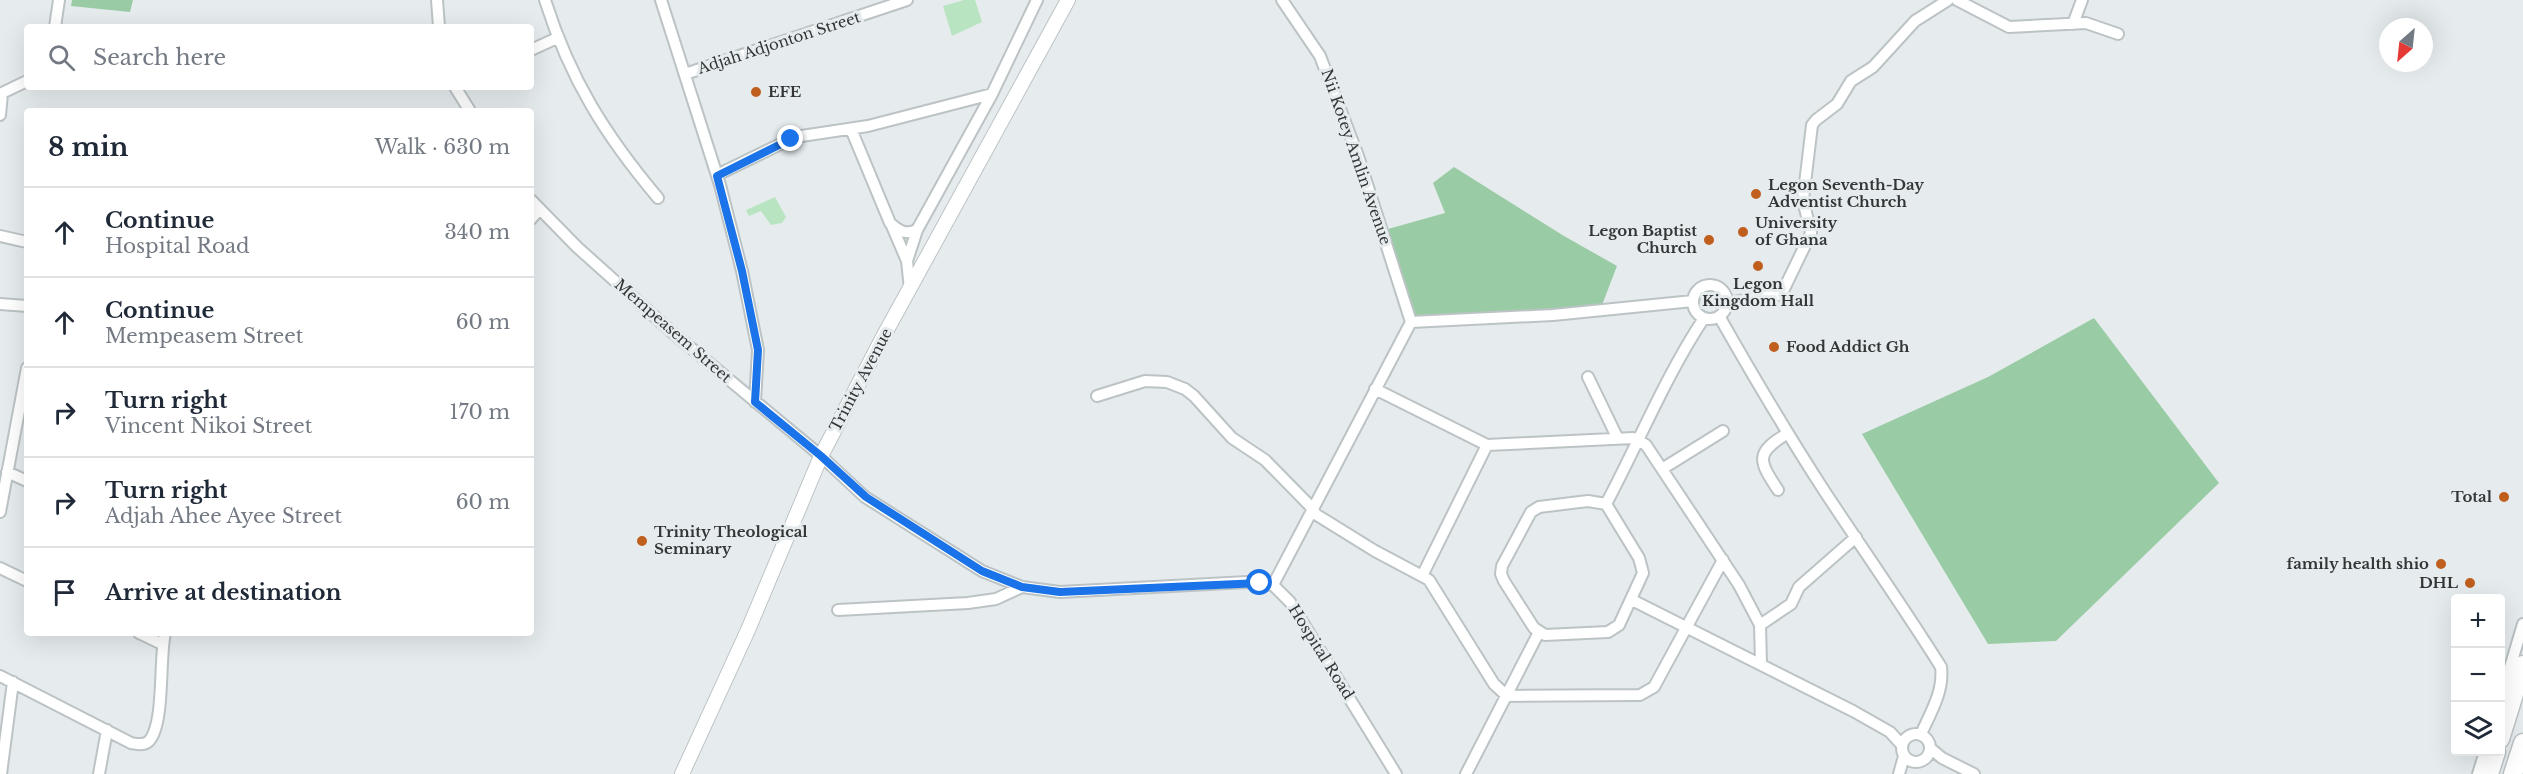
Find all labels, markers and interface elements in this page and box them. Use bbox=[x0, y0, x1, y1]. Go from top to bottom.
street label: Adjah Adjonton Street bbox=[694, 7, 863, 78]
north arrow bbox=[2379, 18, 2433, 72]
search box bbox=[24, 24, 534, 90]
icon: search bbox=[45, 41, 78, 74]
text: Search here bbox=[93, 44, 226, 71]
street label: Nii Kotey Amlin Avenue bbox=[1317, 66, 1396, 247]
place label: EFE bbox=[768, 82, 801, 101]
marker: EFE bbox=[749, 85, 763, 99]
route end bbox=[777, 125, 803, 151]
text: 8 min bbox=[48, 131, 128, 163]
text: Walk · 630 m bbox=[375, 135, 510, 159]
place label: Legon Seventh-Day Adventist Church bbox=[1767, 175, 1924, 211]
marker: Legon Seventh-Day Adventist Church bbox=[1749, 187, 1763, 201]
text: Continue bbox=[105, 207, 214, 234]
place label: University of Ghana bbox=[1755, 213, 1837, 249]
icon: ahead bbox=[48, 216, 81, 249]
text: 340 m bbox=[445, 220, 510, 244]
place label: Legon Baptist Church bbox=[1588, 221, 1697, 257]
marker: University of Ghana bbox=[1736, 225, 1750, 239]
marker: Legon Baptist Church bbox=[1702, 233, 1716, 247]
text: Hospital Road bbox=[105, 234, 250, 258]
marker: Legon Kingdom Hall bbox=[1751, 259, 1765, 273]
place label: Legon Kingdom Hall bbox=[1702, 274, 1815, 310]
street label: Mempeasem Street bbox=[611, 275, 736, 387]
text: Continue bbox=[105, 297, 214, 324]
icon: ahead bbox=[48, 306, 81, 339]
text: 60 m bbox=[456, 310, 510, 334]
text: Mempeasem Street bbox=[105, 324, 303, 348]
street label: Trinity Avenue bbox=[825, 325, 896, 435]
place label: Food Addict Gh bbox=[1786, 337, 1910, 356]
marker: Food Addict Gh bbox=[1767, 340, 1781, 354]
text: Turn right bbox=[105, 387, 227, 414]
icon: right bbox=[48, 396, 81, 429]
text: 170 m bbox=[450, 400, 510, 424]
text: Vincent Nikoi Street bbox=[105, 414, 312, 438]
text: Turn right bbox=[105, 477, 227, 504]
icon: right bbox=[48, 486, 81, 519]
place label: Total bbox=[2451, 487, 2493, 506]
text: 60 m bbox=[456, 490, 510, 514]
marker: Total bbox=[2497, 490, 2511, 504]
text: Adjah Ahee Ayee Street bbox=[105, 504, 342, 528]
place label: Trinity Theological Seminary bbox=[654, 522, 808, 558]
marker: Trinity Theological Seminary bbox=[635, 534, 649, 548]
place label: family health shio bbox=[2287, 554, 2429, 573]
marker: family health shio bbox=[2434, 557, 2448, 571]
route start bbox=[1246, 569, 1272, 595]
place label: DHL bbox=[2419, 573, 2459, 592]
icon: arrive bbox=[48, 576, 81, 609]
marker: DHL bbox=[2463, 576, 2477, 590]
text: Arrive at destination bbox=[105, 579, 342, 606]
map controls bbox=[2451, 594, 2505, 756]
button: + bbox=[2451, 594, 2505, 648]
street label: Hospital Road bbox=[1285, 601, 1358, 703]
button: − bbox=[2451, 648, 2505, 702]
button: layers bbox=[2451, 702, 2505, 756]

